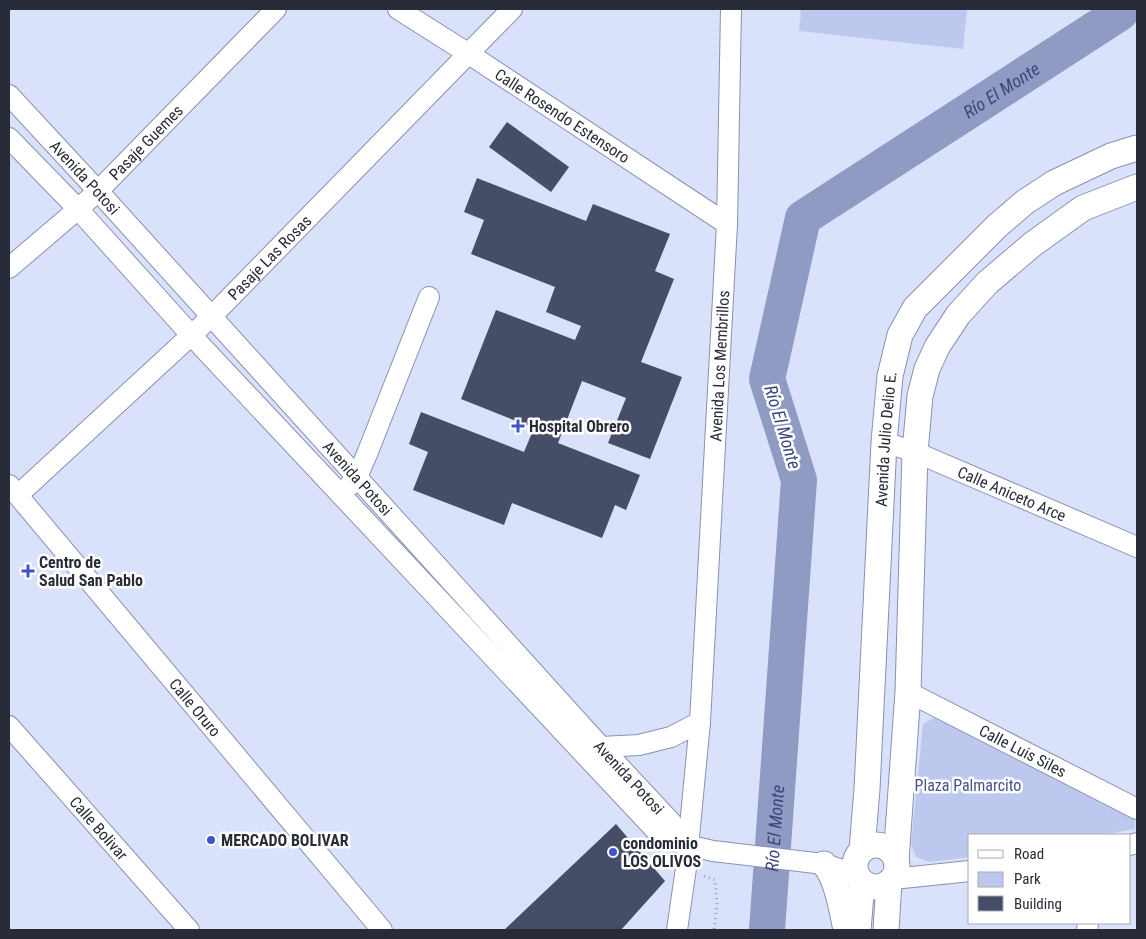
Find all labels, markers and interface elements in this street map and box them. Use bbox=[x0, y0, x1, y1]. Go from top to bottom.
water label: Río El Monte bbox=[959, 57, 1043, 122]
street label: Calle Rosendo Estensoro bbox=[492, 64, 633, 167]
street label: Pasaje Guemes bbox=[105, 101, 187, 184]
street label: Avenida Potosi bbox=[46, 136, 124, 218]
street label: Pasaje Las Rosas bbox=[224, 211, 315, 304]
street label: Avenida Los Membrillos bbox=[706, 290, 733, 442]
street label: Avenida Julio Delio E. bbox=[871, 369, 900, 507]
water label: Río El Monte bbox=[760, 382, 806, 472]
place label: Hospital Obrero bbox=[529, 417, 630, 436]
marker: Hospital Obrero bbox=[511, 419, 525, 433]
street label: Avenida Potosi bbox=[319, 437, 396, 519]
street label: Calle Aniceto Arce bbox=[955, 462, 1069, 525]
place label: Centro de Salud San Pablo bbox=[39, 553, 143, 590]
marker: Centro de Salud San Pablo bbox=[21, 564, 35, 578]
street label: Calle Oruro bbox=[165, 674, 225, 740]
street label: Calle Luis Siles bbox=[976, 721, 1070, 781]
street label: Avenida Potosi bbox=[590, 736, 668, 818]
park label: Plaza Palmarcito bbox=[915, 776, 1021, 795]
water label: Río El Monte bbox=[761, 784, 788, 872]
street label: Calle Bolivar bbox=[66, 792, 132, 864]
place label: MERCADO BOLIVAR bbox=[221, 831, 349, 850]
marker: MERCADO BOLIVAR bbox=[205, 834, 217, 846]
place label: condominio LOS OLIVOS bbox=[623, 834, 702, 871]
legend bbox=[968, 834, 1131, 924]
text: Road bbox=[1014, 845, 1044, 863]
marker: condominio LOS OLIVOS bbox=[607, 846, 619, 858]
text: Park bbox=[1014, 870, 1041, 888]
text: Building bbox=[1014, 895, 1062, 913]

